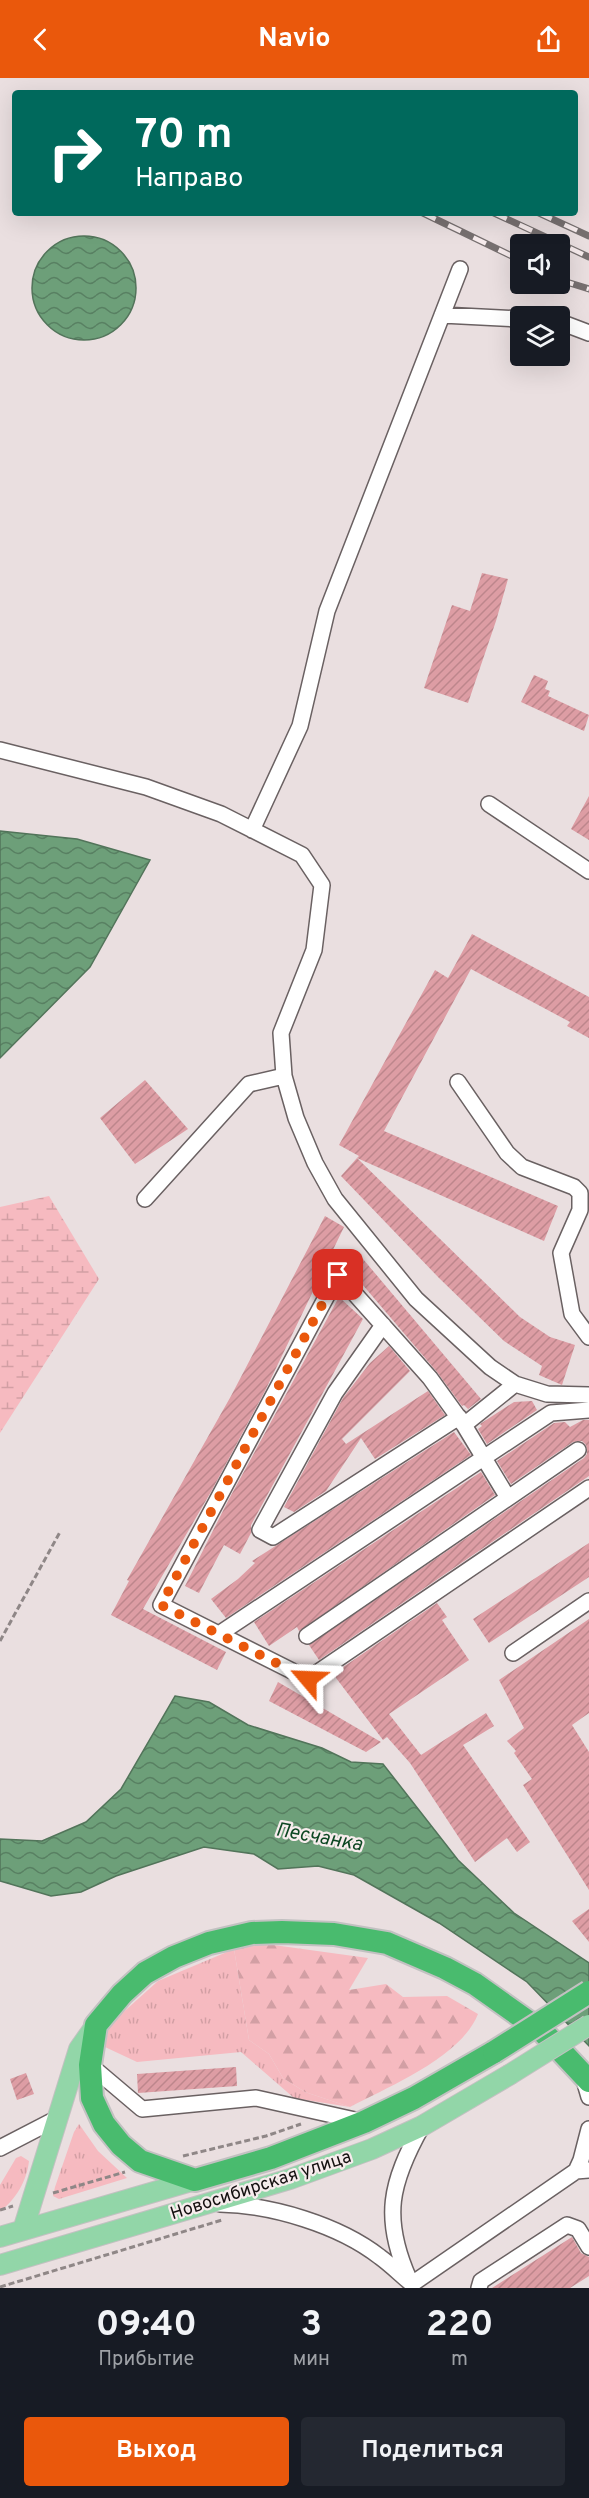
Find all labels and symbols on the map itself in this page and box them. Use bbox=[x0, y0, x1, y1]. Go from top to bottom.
pin bbox=[312, 1249, 363, 1300]
position arrow bbox=[276, 1647, 340, 1711]
water label: Песчанка bbox=[274, 1818, 365, 1859]
street label: Новосибирская улица bbox=[168, 2146, 354, 2226]

